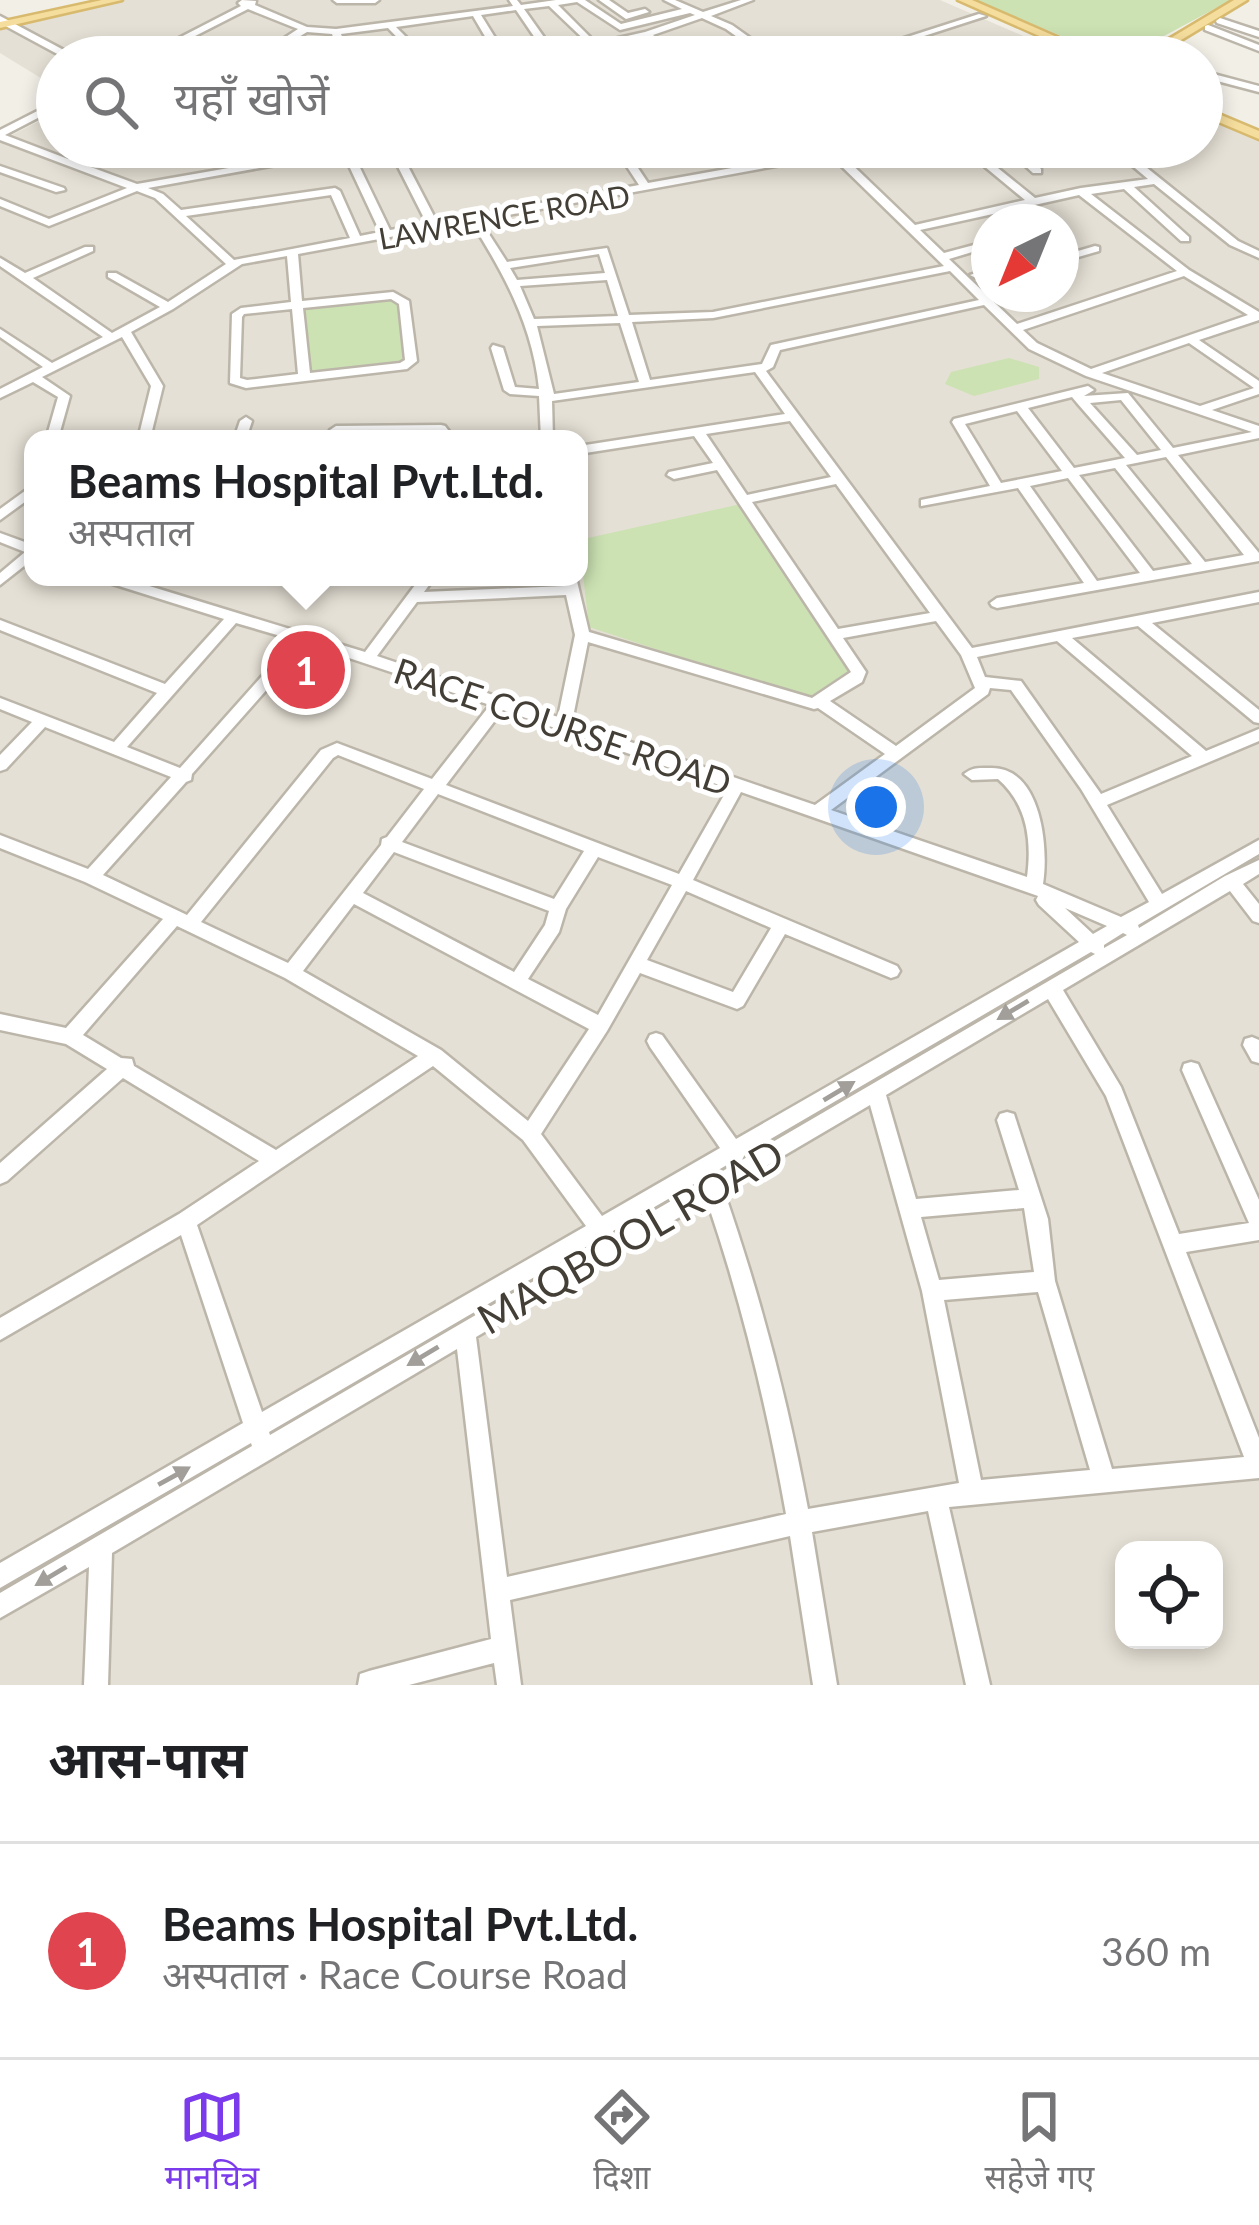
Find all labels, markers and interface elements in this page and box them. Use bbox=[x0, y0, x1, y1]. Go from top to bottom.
search box bbox=[36, 36, 1223, 168]
icon: search bbox=[78, 69, 144, 135]
text: यहाँ खोजें bbox=[174, 71, 329, 125]
street label: LAWRENCE ROAD bbox=[375, 176, 633, 256]
north arrow bbox=[971, 204, 1079, 312]
popup bbox=[24, 430, 588, 586]
text: Beams Hospital Pvt.Ltd. bbox=[68, 454, 544, 508]
text: अस्पताल bbox=[68, 508, 194, 554]
pin: 1 bbox=[267, 625, 345, 715]
street label: RACE COURSE ROAD bbox=[389, 648, 737, 804]
your location bbox=[846, 777, 906, 837]
one-way arrow bbox=[996, 999, 1030, 1020]
one-way arrow bbox=[822, 1082, 856, 1103]
street label: MAQBOOL ROAD bbox=[468, 1128, 792, 1344]
one-way arrow bbox=[406, 1345, 440, 1366]
one-way arrow bbox=[157, 1466, 192, 1487]
map controls bbox=[1115, 1541, 1223, 1649]
button: locate bbox=[1115, 1541, 1223, 1649]
one-way arrow bbox=[34, 1564, 68, 1585]
text: आस-पास bbox=[48, 1728, 247, 1789]
text: Beams Hospital Pvt.Ltd. bbox=[162, 1897, 638, 1951]
text: 1 bbox=[76, 1928, 98, 1974]
text: 360 m bbox=[1101, 1928, 1211, 1974]
text: अस्पताल · Race Course Road bbox=[162, 1951, 628, 1997]
tab: मानचित्र bbox=[165, 2084, 259, 2202]
tab: दिशा bbox=[589, 2084, 655, 2202]
tab: सहेजे गए bbox=[985, 2084, 1094, 2202]

